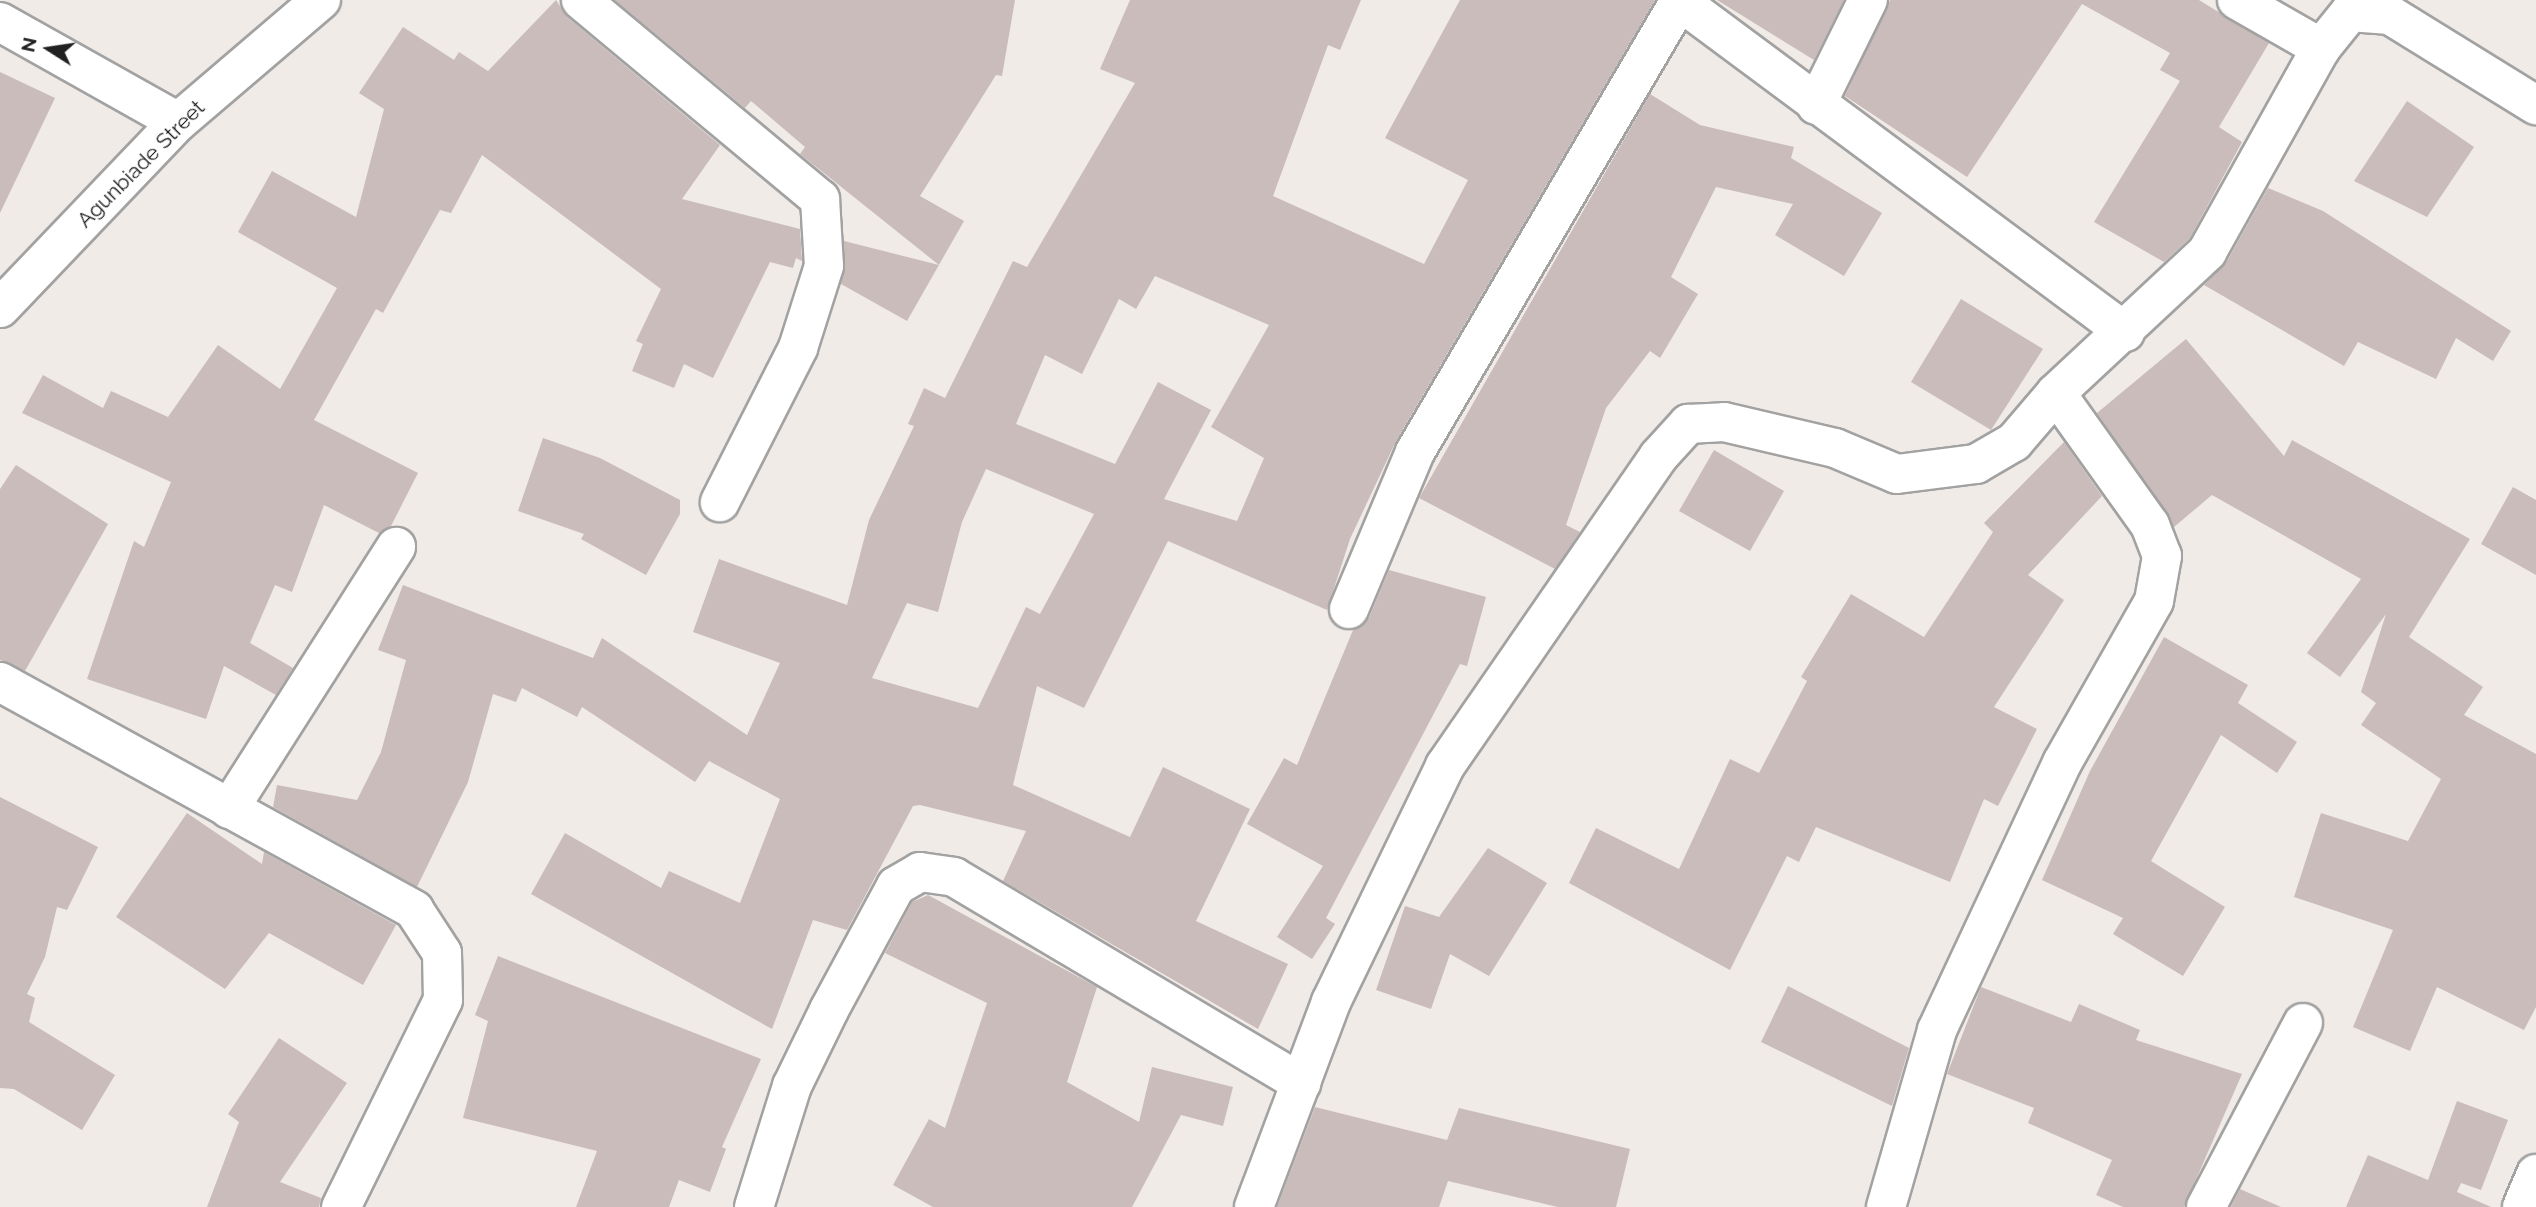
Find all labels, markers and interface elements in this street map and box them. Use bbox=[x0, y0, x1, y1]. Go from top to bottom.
north arrow bbox=[14, 14, 84, 84]
text: N bbox=[16, 35, 41, 54]
street label: Agunbiade Street bbox=[72, 95, 210, 233]

